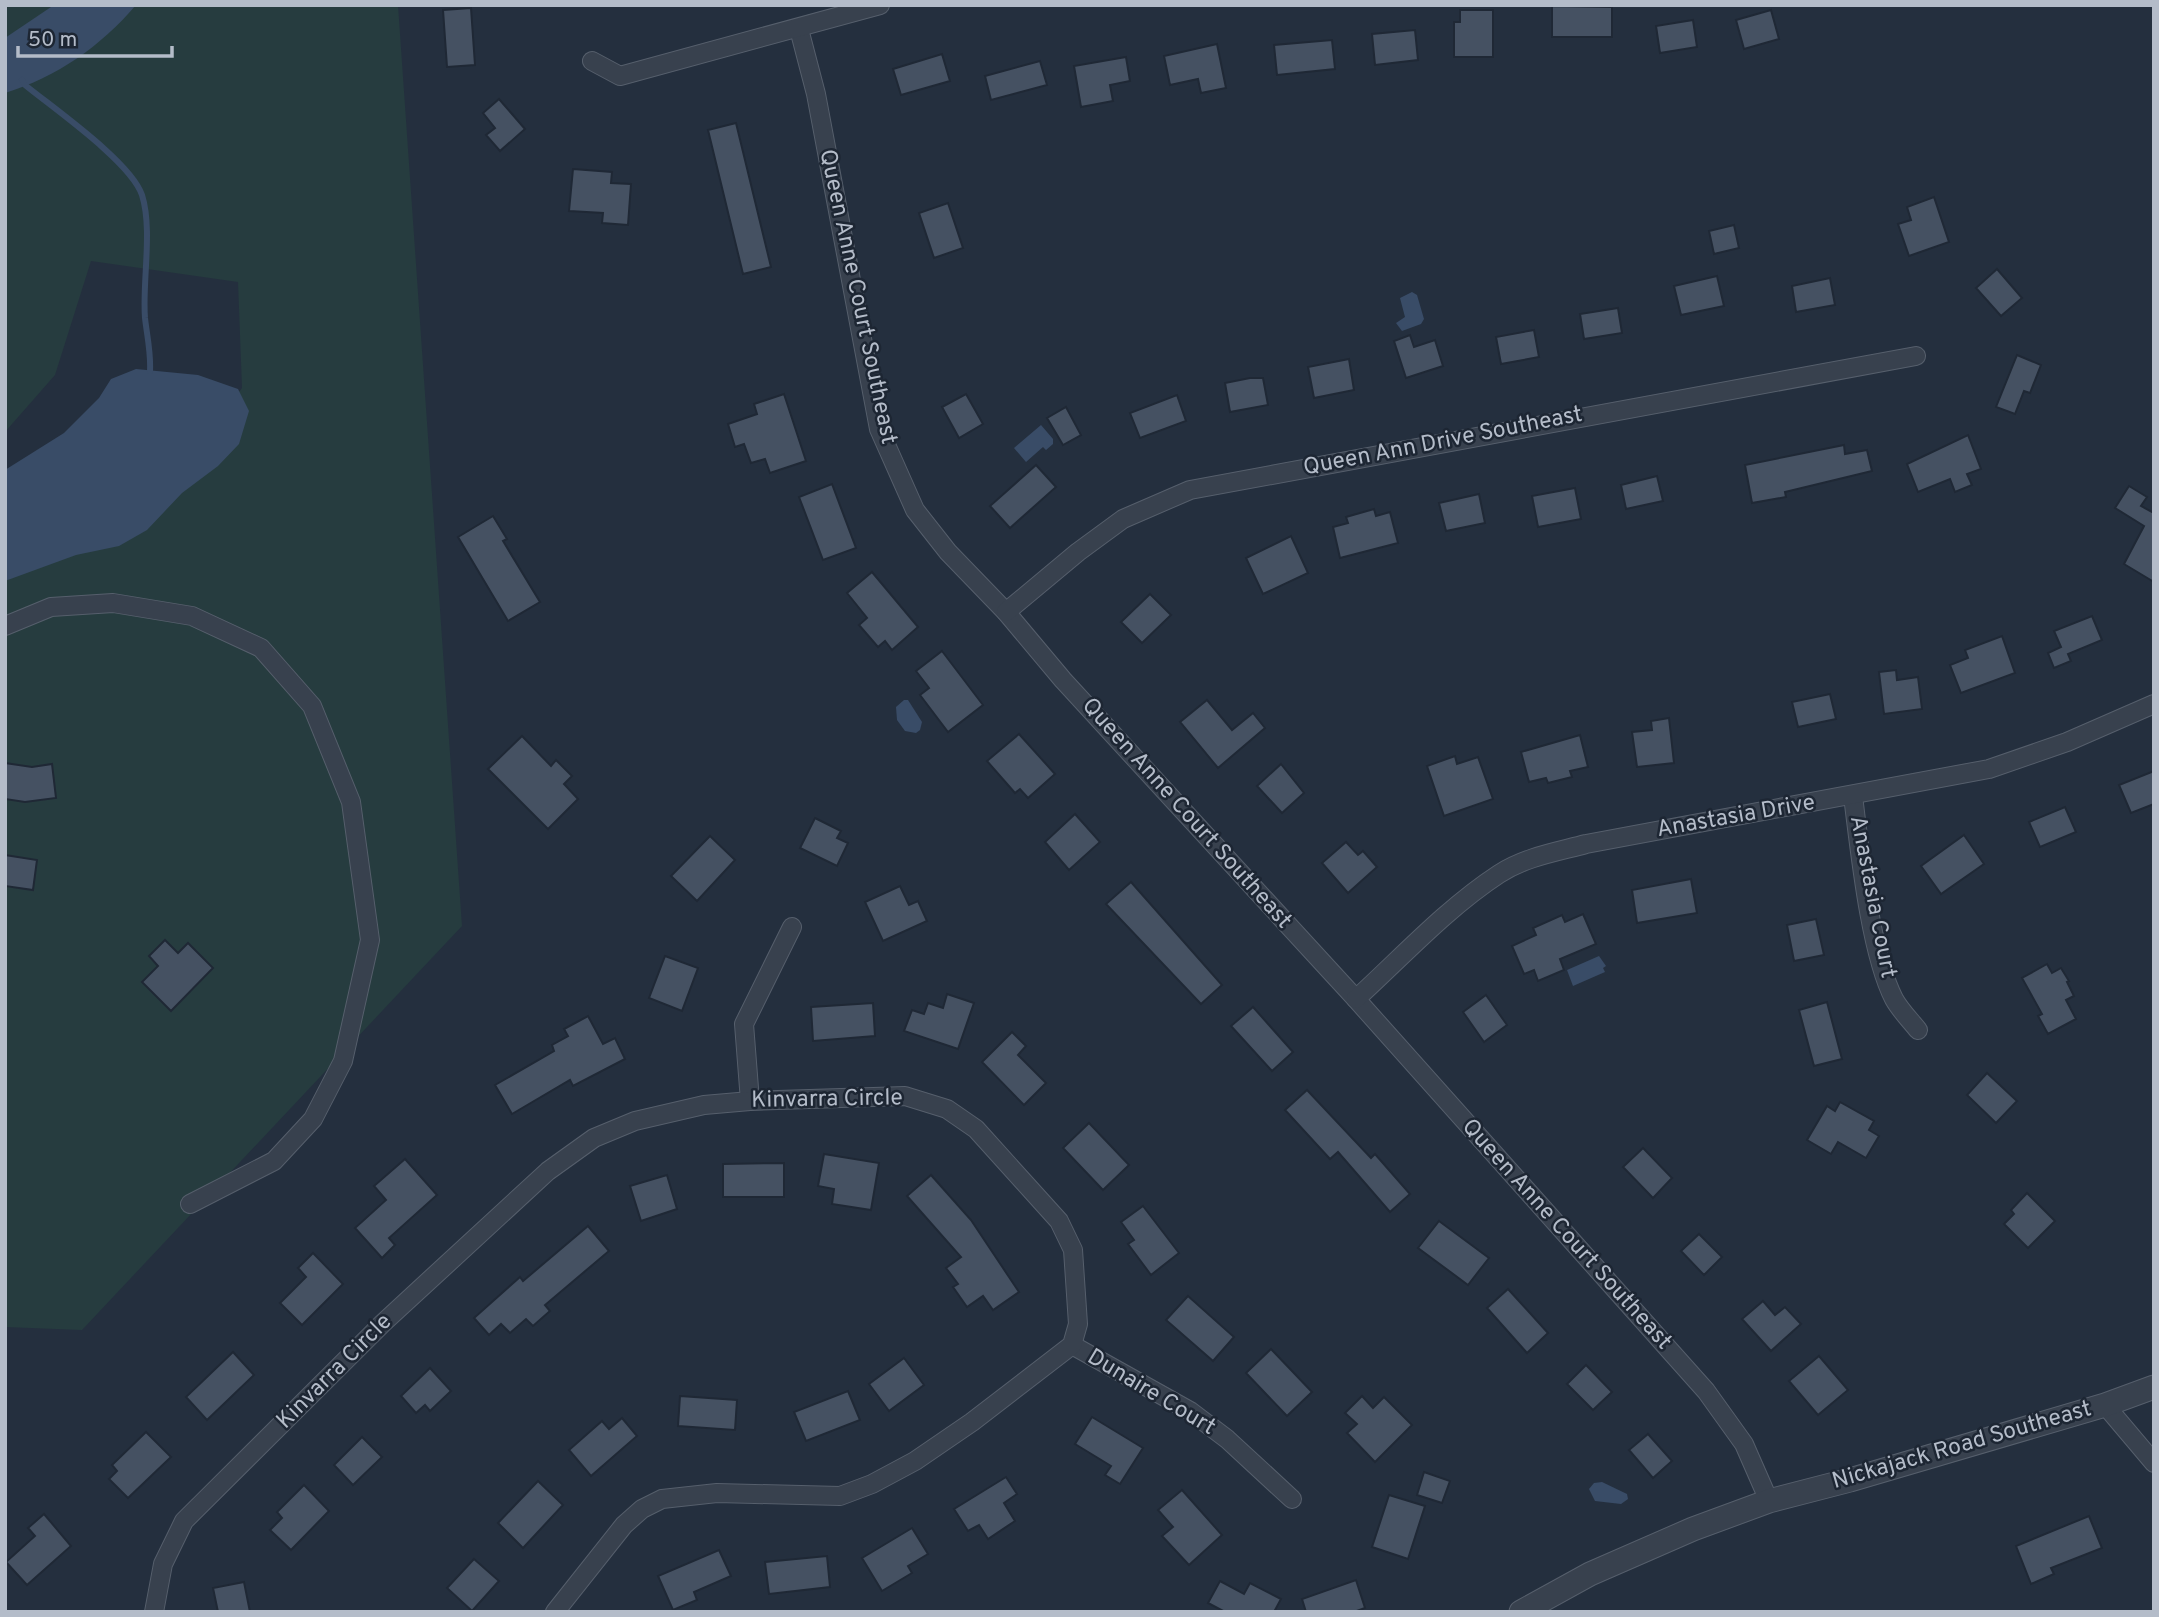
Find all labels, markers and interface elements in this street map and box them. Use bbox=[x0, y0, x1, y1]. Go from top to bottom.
scale bar bbox=[18, 14, 172, 58]
text: 50 m bbox=[28, 27, 77, 54]
street label: Queen Anne Court Southeast bbox=[812, 147, 902, 447]
street label: Queen Ann Drive Southeast bbox=[1301, 401, 1585, 483]
street label: Queen Anne Court Southeast bbox=[1075, 692, 1297, 936]
street label: Anastasia Drive bbox=[1654, 789, 1818, 845]
street label: Anastasia Court bbox=[1842, 813, 1902, 981]
street label: Kinvarra Circle bbox=[751, 1084, 903, 1116]
street label: Queen Anne Court Southeast bbox=[1455, 1113, 1677, 1357]
street label: Kinvarra Circle bbox=[271, 1308, 399, 1436]
street label: Dunaire Court bbox=[1081, 1343, 1221, 1443]
street label: Nickajack Road Southeast bbox=[1829, 1395, 2095, 1497]

